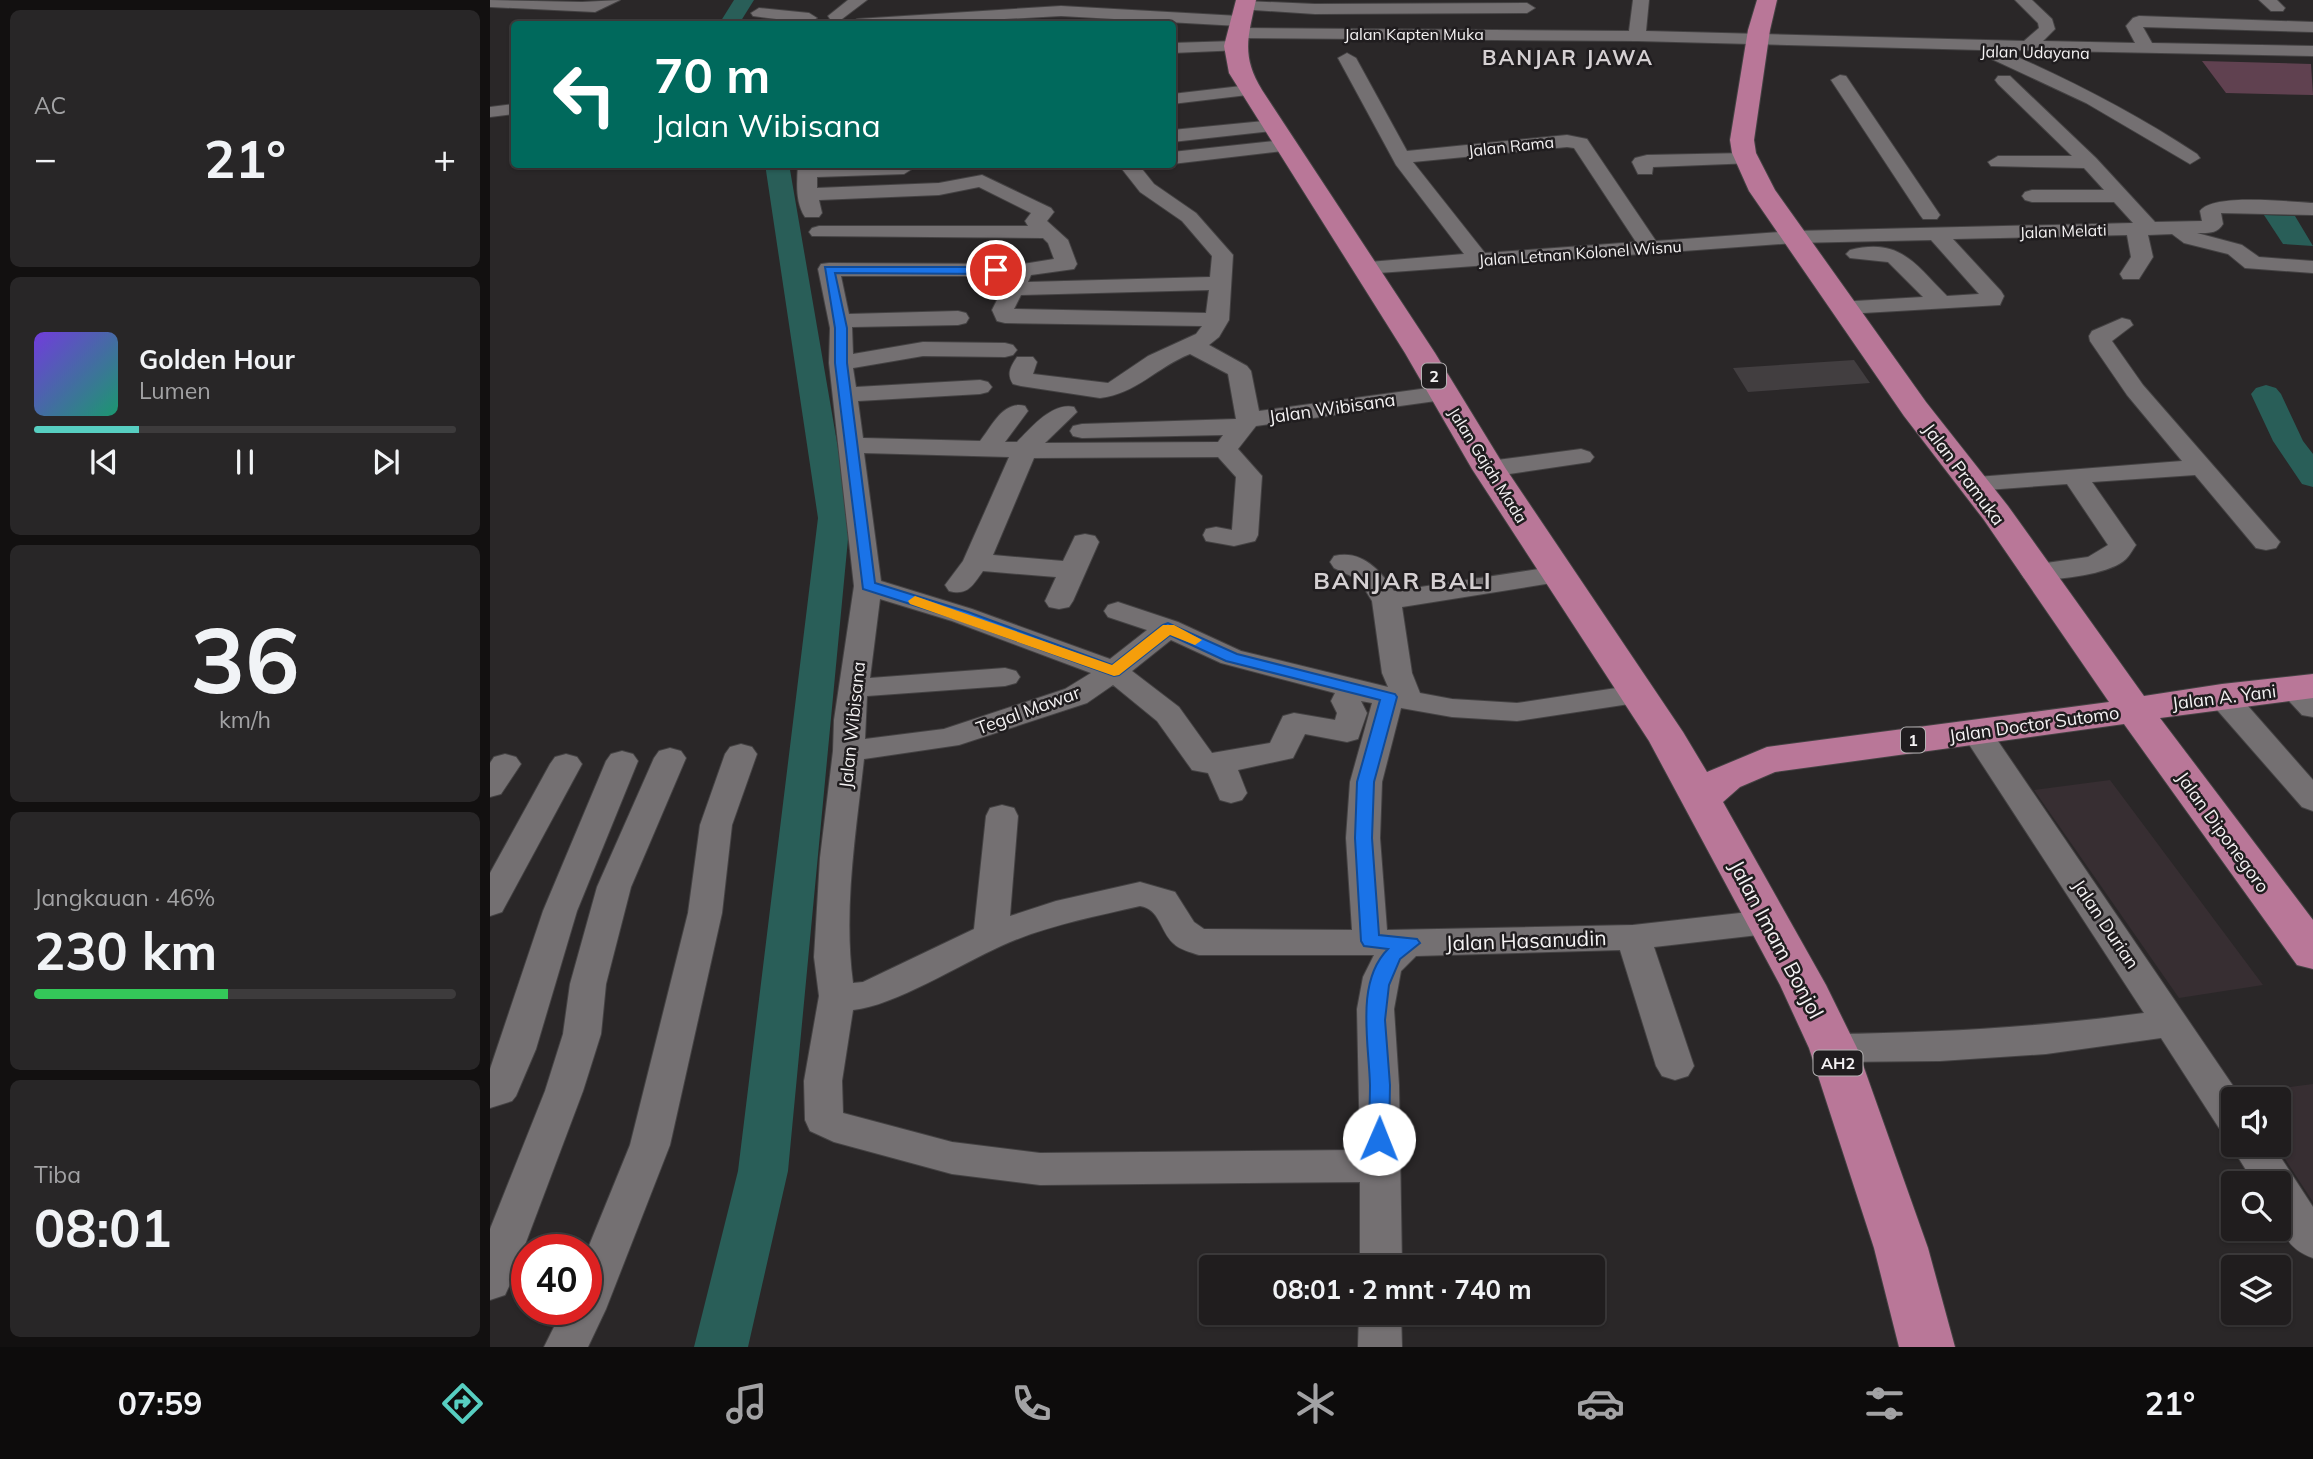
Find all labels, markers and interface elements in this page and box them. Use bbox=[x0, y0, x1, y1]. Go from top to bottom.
street label: Jalan Kapten Muka bbox=[1344, 24, 1484, 44]
street label: Jalan Udayana bbox=[1980, 41, 2090, 63]
text: 70 m bbox=[654, 44, 770, 105]
district label: BANJAR JAWA bbox=[1482, 44, 1654, 70]
icon: left bbox=[539, 49, 630, 140]
text: AC bbox=[34, 91, 66, 120]
text: Jalan Wibisana bbox=[654, 105, 881, 145]
text: 21° bbox=[204, 126, 286, 191]
street label: Jalan Rama bbox=[1467, 132, 1555, 160]
text: − bbox=[34, 134, 57, 182]
text: + bbox=[433, 134, 456, 182]
street label: Jalan Melati bbox=[2019, 219, 2107, 243]
street label: Jalan Letnan Kolonel Wisnu bbox=[1478, 236, 1682, 270]
pin bbox=[966, 240, 1026, 300]
icon: arrive bbox=[977, 251, 1015, 289]
text: Golden Hour bbox=[139, 343, 295, 376]
road number: 2 bbox=[1422, 364, 1446, 388]
text: Lumen bbox=[139, 376, 211, 405]
street label: Jalan Wibisana bbox=[1267, 388, 1397, 428]
street label: Jalan Gajah Mada bbox=[1444, 403, 1532, 527]
street label: Jalan Pramuka bbox=[1918, 418, 2010, 530]
icon: previous bbox=[85, 443, 123, 481]
icon: pause bbox=[226, 443, 264, 481]
icon: next bbox=[367, 443, 405, 481]
district label: BANJAR BALI bbox=[1313, 565, 1493, 595]
text: 36 bbox=[190, 602, 300, 716]
street label: Jalan Wibisana bbox=[834, 660, 870, 790]
street label: Jalan A. Yani bbox=[2171, 679, 2277, 715]
street label: Tegal Mawar bbox=[973, 680, 1084, 739]
street label: Jalan Doctor Sutomo bbox=[1947, 701, 2121, 747]
text: km/h bbox=[219, 705, 271, 734]
road number: 1 bbox=[1901, 727, 1925, 752]
street label: Jalan Diponegoro bbox=[2171, 767, 2275, 897]
street label: Jalan Imam Bonjol bbox=[1724, 855, 1830, 1023]
street label: Jalan Durian bbox=[2068, 875, 2144, 973]
text: Jangkauan · 46% bbox=[34, 883, 215, 912]
text: 230 km bbox=[34, 918, 217, 983]
street label: Jalan Hasanudin bbox=[1445, 924, 1607, 956]
road number: AH2 bbox=[1814, 1050, 1862, 1076]
map controls bbox=[2221, 1087, 2291, 1325]
button: sound bbox=[2221, 1087, 2291, 1157]
position arrow bbox=[1342, 1102, 1416, 1176]
text: Tiba bbox=[34, 1160, 81, 1189]
button: search bbox=[2221, 1171, 2291, 1241]
text: 08:01 bbox=[34, 1195, 172, 1260]
speed limit sign: 40 bbox=[511, 1234, 602, 1325]
button: layers bbox=[2221, 1255, 2291, 1325]
text: 08:01 · 2 mnt · 740 m bbox=[1272, 1273, 1532, 1306]
icon: directions bbox=[438, 1379, 487, 1428]
icon: music bbox=[722, 1379, 771, 1428]
icon: phone bbox=[1007, 1379, 1056, 1428]
icon: climate bbox=[1291, 1379, 1340, 1428]
icon: car bbox=[1576, 1379, 1625, 1428]
icon: filters bbox=[1860, 1379, 1909, 1428]
text: 07:59 bbox=[118, 1383, 202, 1423]
text: 21° bbox=[2145, 1383, 2195, 1423]

